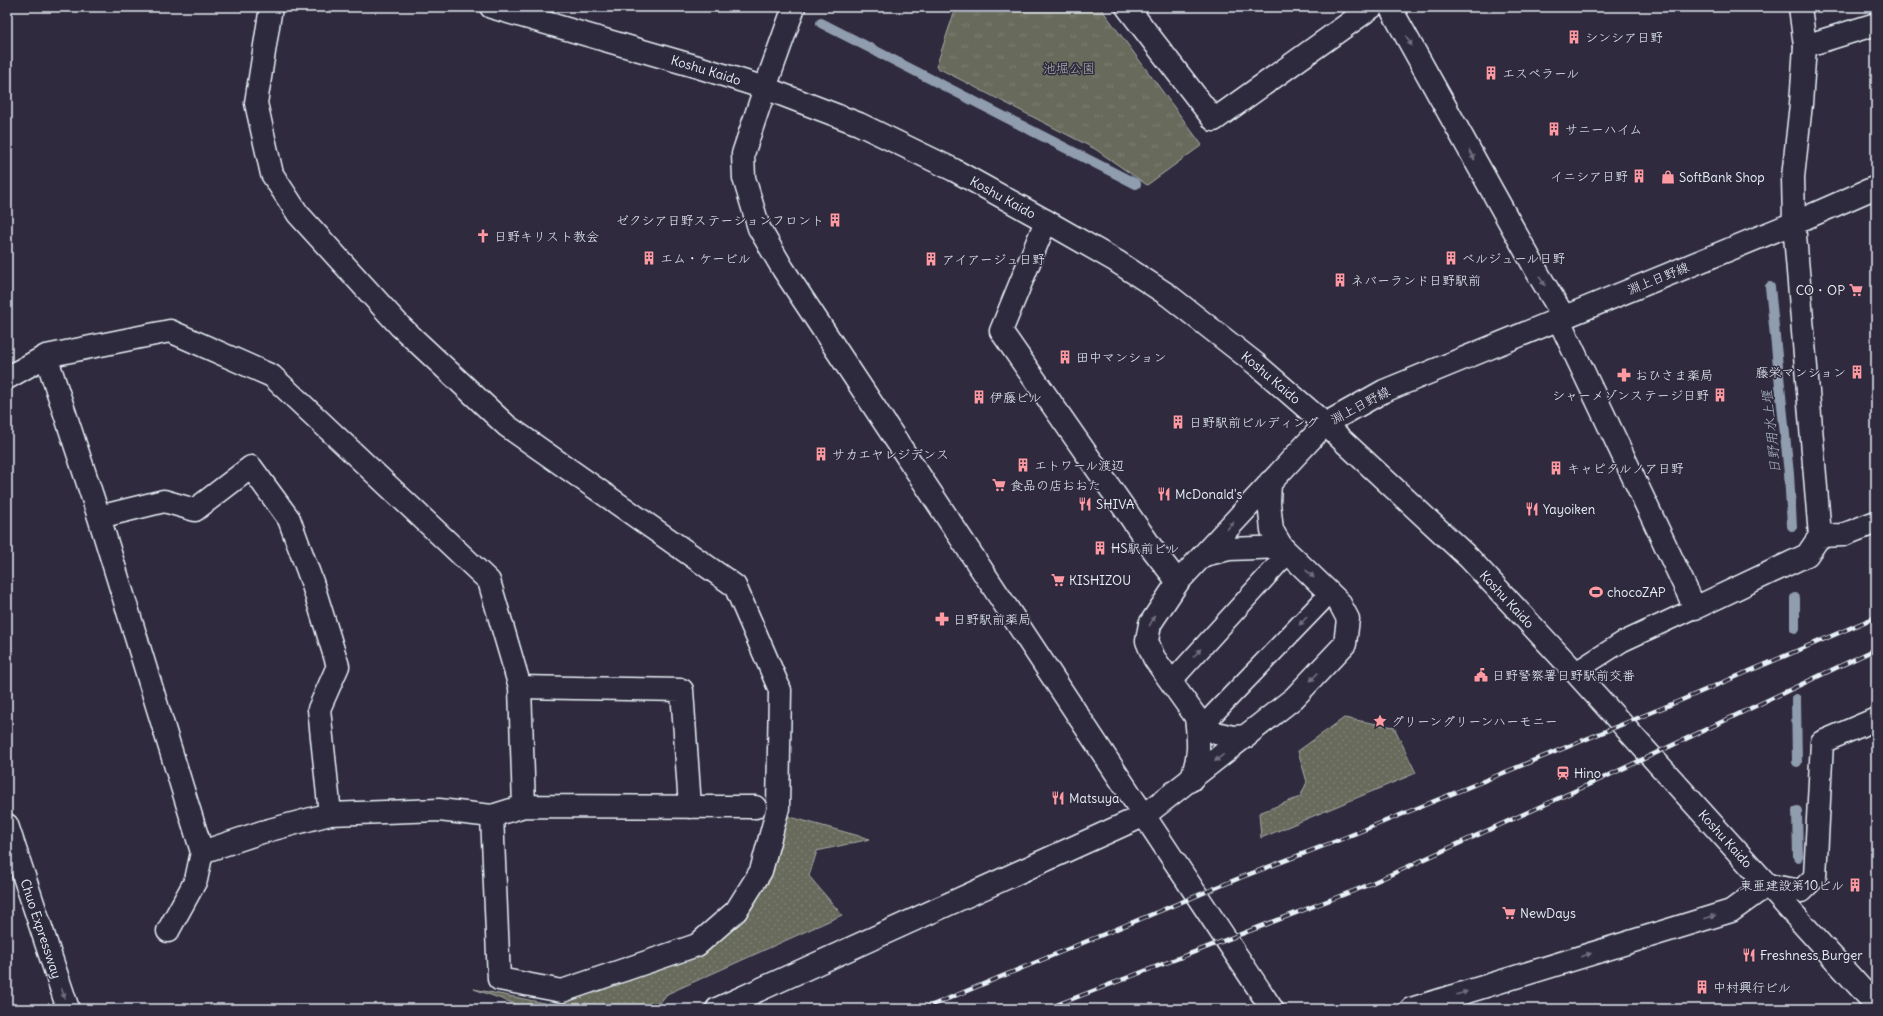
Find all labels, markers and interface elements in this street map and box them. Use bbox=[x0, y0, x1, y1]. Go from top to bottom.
building icon: シンシア日野 bbox=[1566, 29, 1582, 45]
place label: シンシア日野 bbox=[1585, 29, 1663, 46]
one-way arrow bbox=[1406, 35, 1413, 47]
street label: Koshu Kaido bbox=[669, 52, 743, 89]
park label: 池堀公園 bbox=[1043, 60, 1095, 77]
building icon: エスペラール bbox=[1483, 65, 1499, 81]
place label: エスペラール bbox=[1502, 65, 1579, 82]
building icon: サニーハイム bbox=[1546, 121, 1562, 137]
place label: サニーハイム bbox=[1565, 121, 1642, 138]
one-way arrow bbox=[1469, 149, 1476, 161]
place label: イニシア日野 bbox=[1550, 168, 1628, 185]
building icon: イニシア日野 bbox=[1631, 168, 1647, 184]
shop icon: SoftBank Shop bbox=[1660, 169, 1676, 185]
place label: SoftBank Shop bbox=[1679, 169, 1765, 186]
street label: Koshu Kaido bbox=[967, 173, 1039, 223]
place label: ゼクシア日野ステーションフロント bbox=[615, 212, 824, 229]
building icon: ゼクシア日野ステーションフロント bbox=[827, 212, 843, 228]
church icon: 日野キリスト教会 bbox=[475, 228, 491, 244]
place label: 日野キリスト教会 bbox=[494, 228, 599, 245]
building icon: エム・ケービル bbox=[641, 250, 657, 266]
place label: エム・ケービル bbox=[660, 250, 751, 267]
building icon: ベルジュール日野 bbox=[1443, 250, 1459, 266]
place label: ベルジュール日野 bbox=[1462, 250, 1565, 267]
building icon: アイアージュ日野 bbox=[923, 251, 939, 267]
place label: アイアージュ日野 bbox=[942, 251, 1045, 268]
street label: 淵上日野線 bbox=[1625, 258, 1692, 299]
building icon: ネバーランド日野駅前 bbox=[1332, 272, 1348, 288]
place label: ネバーランド日野駅前 bbox=[1351, 272, 1481, 289]
one-way arrow bbox=[1539, 275, 1546, 287]
place label: CO・OP bbox=[1796, 282, 1845, 299]
supermarket icon: CO・OP bbox=[1848, 282, 1864, 298]
street label: Koshu Kaido bbox=[1238, 348, 1304, 408]
building icon: 田中マンション bbox=[1057, 349, 1073, 365]
place label: 田中マンション bbox=[1076, 349, 1166, 366]
place label: 藤栄マンション bbox=[1756, 364, 1846, 381]
building icon: 藤栄マンション bbox=[1849, 364, 1865, 380]
pharmacy icon: おひさま薬局 bbox=[1616, 367, 1632, 383]
place label: おひさま薬局 bbox=[1635, 367, 1713, 384]
street label: 淵上日野線 bbox=[1328, 382, 1394, 428]
place label: シャーメゾンステージ日野 bbox=[1552, 387, 1709, 404]
building icon: シャーメゾンステージ日野 bbox=[1712, 387, 1728, 403]
water label: 日野用水上堰 bbox=[1757, 387, 1784, 475]
building icon: 伊藤ビル bbox=[971, 389, 987, 405]
place label: 伊藤ビル bbox=[990, 389, 1042, 406]
building icon: 日野駅前ビルディング bbox=[1170, 414, 1186, 430]
place label: 日野駅前ビルディング bbox=[1189, 414, 1319, 431]
building icon: サカエヤレジデンス bbox=[813, 446, 829, 462]
place label: サカエヤレジデンス bbox=[832, 446, 949, 463]
building icon: エトワール渡辺 bbox=[1015, 457, 1031, 473]
place label: エトワール渡辺 bbox=[1034, 457, 1124, 474]
building icon: キャピタルノア日野 bbox=[1548, 460, 1564, 476]
place label: キャピタルノア日野 bbox=[1567, 460, 1684, 477]
supermarket icon: 食品の店おおた bbox=[991, 477, 1007, 493]
place label: 食品の店おおた bbox=[1010, 477, 1101, 494]
restaurant icon: McDonald's bbox=[1156, 486, 1172, 502]
place label: McDonald's bbox=[1175, 486, 1242, 503]
restaurant icon: SHIVA bbox=[1077, 496, 1093, 512]
place label: SHIVA bbox=[1096, 496, 1134, 513]
restaurant icon: Yayoiken bbox=[1524, 501, 1540, 517]
place label: Yayoiken bbox=[1543, 501, 1596, 518]
one-way arrow bbox=[1225, 521, 1235, 531]
building icon: HS駅前ビル bbox=[1092, 540, 1108, 556]
place label: HS駅前ビル bbox=[1111, 540, 1179, 557]
street label: Koshu Kaido bbox=[1476, 567, 1538, 632]
one-way arrow bbox=[1305, 569, 1315, 579]
supermarket icon: KISHIZOU bbox=[1050, 572, 1066, 588]
place label: KISHIZOU bbox=[1069, 572, 1131, 589]
sports icon: chocoZAP bbox=[1588, 584, 1604, 600]
place label: chocoZAP bbox=[1607, 584, 1666, 601]
pharmacy icon: 日野駅前薬局 bbox=[934, 611, 950, 627]
place label: 日野駅前薬局 bbox=[953, 611, 1031, 628]
one-way arrow bbox=[1149, 616, 1156, 627]
one-way arrow bbox=[1298, 616, 1307, 626]
one-way arrow bbox=[1192, 649, 1201, 658]
public building icon: 日野警察署日野駅前交番 bbox=[1473, 667, 1489, 683]
place label: 日野警察署日野駅前交番 bbox=[1492, 667, 1635, 684]
one-way arrow bbox=[1309, 672, 1319, 682]
place icon: グリーングリーンハーモニー bbox=[1372, 713, 1388, 729]
place label: グリーングリーンハーモニー bbox=[1391, 713, 1558, 730]
one-way arrow bbox=[1214, 753, 1224, 761]
station icon: Hino bbox=[1555, 765, 1571, 781]
place label: Hino bbox=[1574, 765, 1601, 782]
restaurant icon: Matsuya bbox=[1050, 790, 1066, 806]
place label: Matsuya bbox=[1069, 790, 1120, 807]
street label: Koshu Kaido bbox=[1695, 806, 1756, 871]
street label: Chuo Expressway bbox=[16, 877, 65, 981]
place label: 東亜建設第10ビル bbox=[1740, 877, 1844, 894]
building icon: 東亜建設第10ビル bbox=[1847, 877, 1863, 893]
supermarket icon: NewDays bbox=[1501, 905, 1517, 921]
place label: NewDays bbox=[1520, 905, 1576, 922]
one-way arrow bbox=[1705, 914, 1717, 920]
restaurant icon: Freshness Burger bbox=[1741, 947, 1757, 963]
place label: Freshness Burger bbox=[1760, 947, 1863, 964]
one-way arrow bbox=[1580, 952, 1592, 958]
building icon: 中村興行ビル bbox=[1694, 979, 1710, 995]
place label: 中村興行ビル bbox=[1713, 979, 1791, 996]
one-way arrow bbox=[60, 987, 66, 999]
one-way arrow bbox=[1456, 990, 1468, 996]

